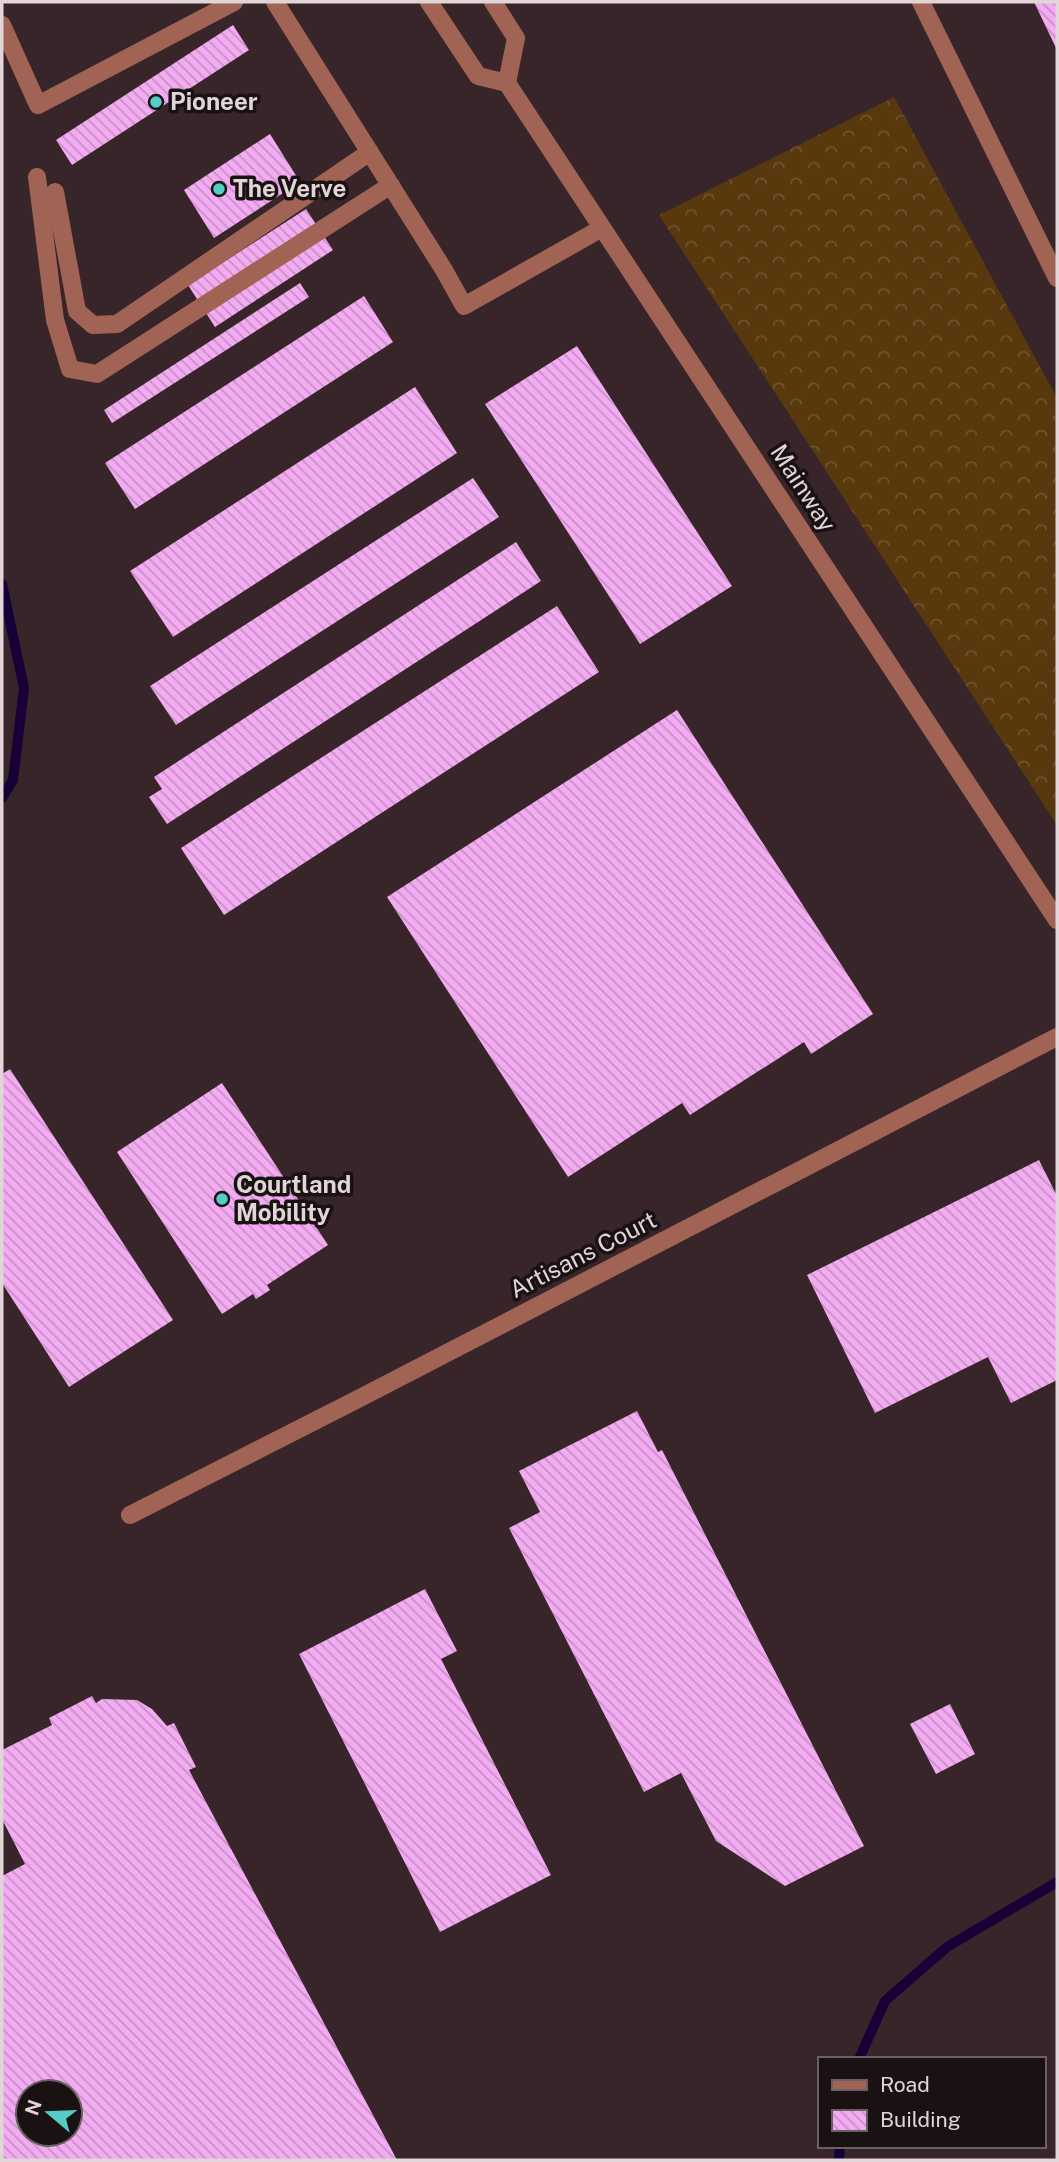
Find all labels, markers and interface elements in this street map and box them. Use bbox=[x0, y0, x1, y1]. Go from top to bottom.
place label: Pioneer bbox=[170, 87, 258, 115]
marker: Pioneer bbox=[148, 94, 164, 110]
place label: The Verve bbox=[233, 174, 346, 202]
marker: The Verve bbox=[211, 181, 227, 197]
street label: Mainway bbox=[765, 439, 842, 536]
place label: Courtland Mobility bbox=[236, 1170, 351, 1226]
marker: Courtland Mobility bbox=[214, 1191, 230, 1207]
street label: Artisans Court bbox=[505, 1205, 661, 1303]
legend bbox=[818, 2057, 1045, 2148]
text: Road bbox=[880, 2072, 930, 2097]
north arrow bbox=[14, 2078, 84, 2148]
text: N bbox=[20, 2097, 46, 2118]
text: Building bbox=[880, 2107, 961, 2132]

